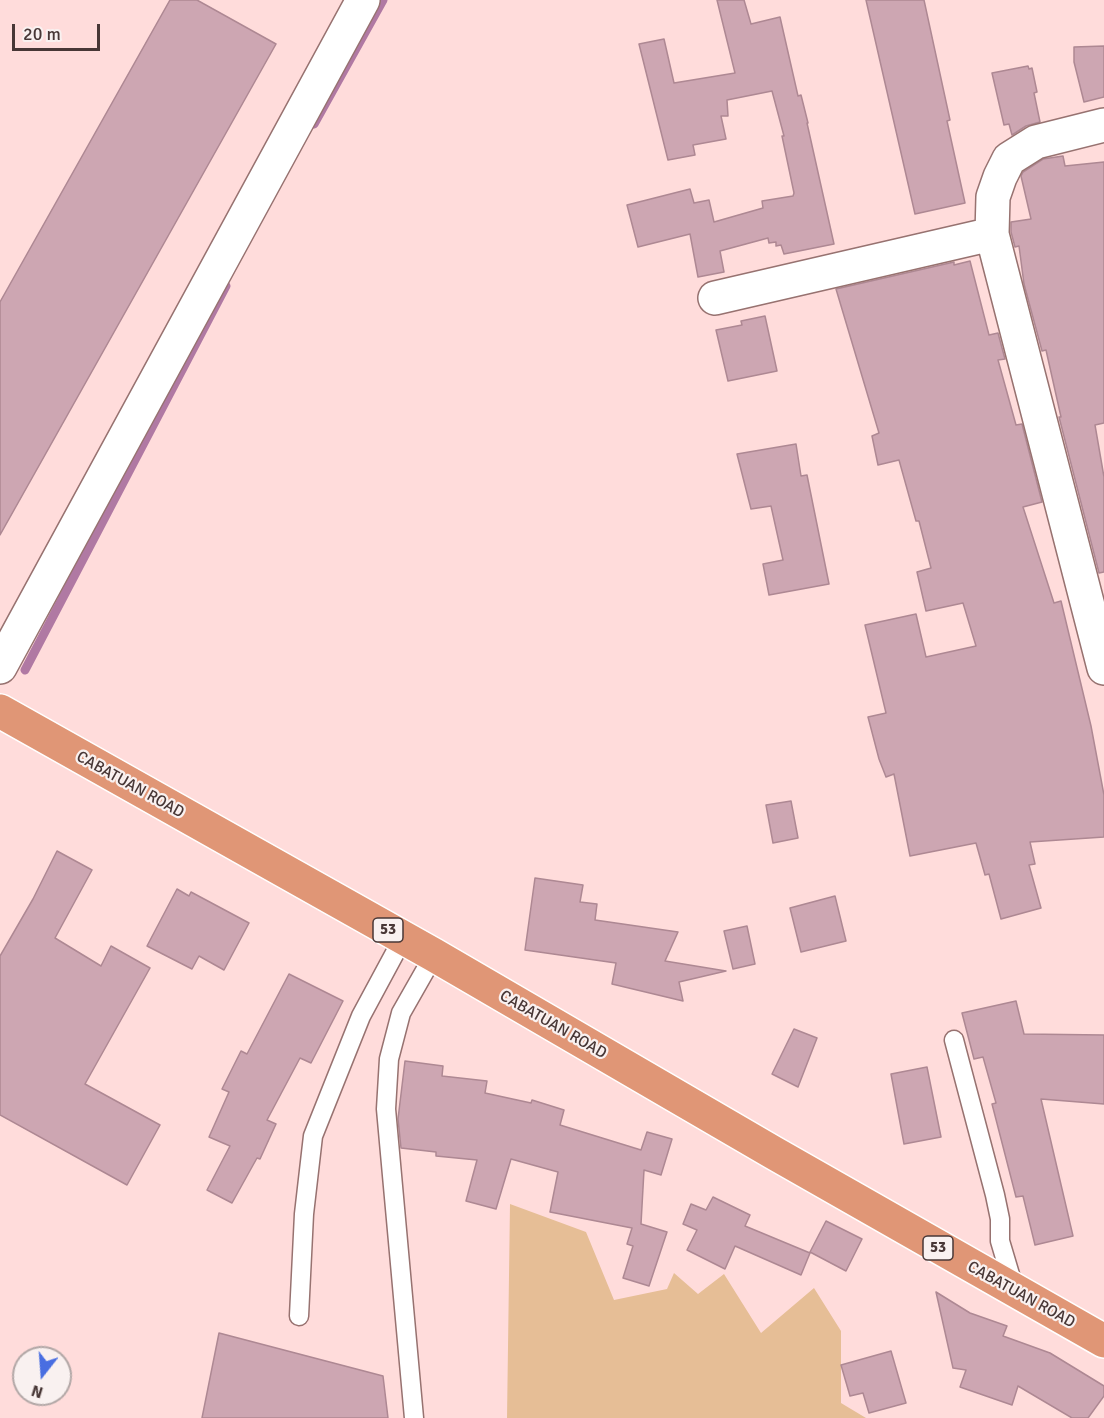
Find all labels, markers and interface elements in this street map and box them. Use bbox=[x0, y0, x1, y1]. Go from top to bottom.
scale bar bbox=[15, 12, 104, 50]
text: 20 m bbox=[23, 23, 61, 45]
street label: CABATUAN ROAD bbox=[73, 747, 187, 823]
road number: 53 bbox=[373, 918, 403, 942]
street label: CABATUAN ROAD bbox=[496, 987, 610, 1063]
road number: 53 bbox=[923, 1236, 953, 1260]
street label: CABATUAN ROAD bbox=[964, 1257, 1078, 1333]
north arrow bbox=[12, 1346, 72, 1406]
text: N bbox=[29, 1380, 46, 1402]

